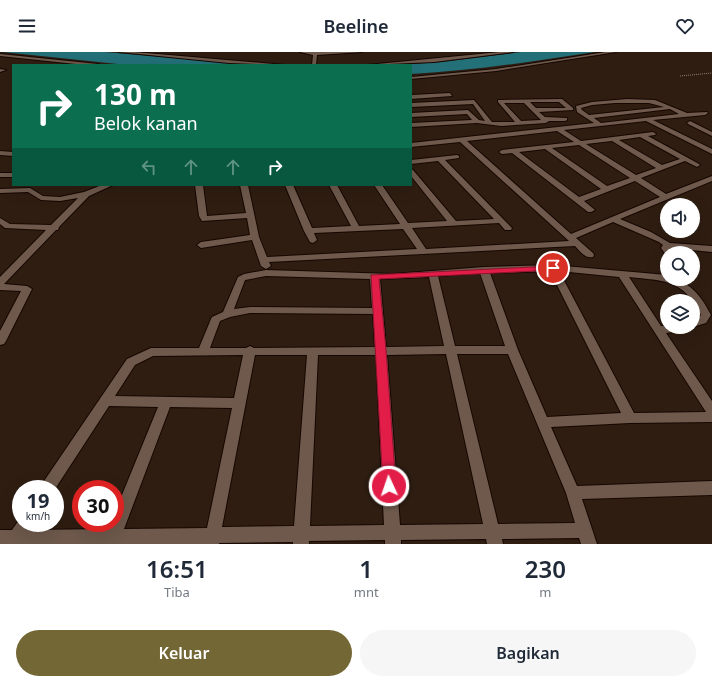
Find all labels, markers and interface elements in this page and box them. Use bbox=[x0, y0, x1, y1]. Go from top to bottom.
text: Beeline bbox=[323, 14, 389, 38]
icon: menu bbox=[16, 15, 38, 37]
icon: heart bbox=[674, 15, 696, 37]
text: 130 m bbox=[94, 75, 177, 113]
icon: right bbox=[28, 80, 80, 132]
text: Belok kanan bbox=[94, 111, 198, 135]
icon: left bbox=[138, 156, 160, 178]
icon: ahead bbox=[180, 156, 202, 178]
icon: ahead bbox=[222, 156, 244, 178]
icon: right bbox=[264, 156, 286, 178]
map controls bbox=[660, 198, 700, 334]
button: sound bbox=[660, 198, 700, 238]
button: search bbox=[660, 246, 700, 286]
pin bbox=[536, 251, 570, 285]
icon: arrive bbox=[542, 257, 564, 279]
button: layers bbox=[660, 294, 700, 334]
position arrow bbox=[368, 465, 410, 507]
speed limit sign: 30 bbox=[72, 480, 124, 532]
text: 19 bbox=[27, 487, 49, 514]
text: km/h bbox=[26, 509, 50, 523]
text: 16:51 bbox=[146, 552, 208, 585]
text: 1 bbox=[359, 552, 373, 585]
text: 230 bbox=[525, 552, 566, 585]
text: Tiba bbox=[164, 583, 190, 601]
text: mnt bbox=[354, 583, 379, 601]
text: m bbox=[539, 583, 551, 601]
button: Keluar bbox=[16, 630, 352, 676]
button: Bagikan bbox=[360, 630, 696, 676]

